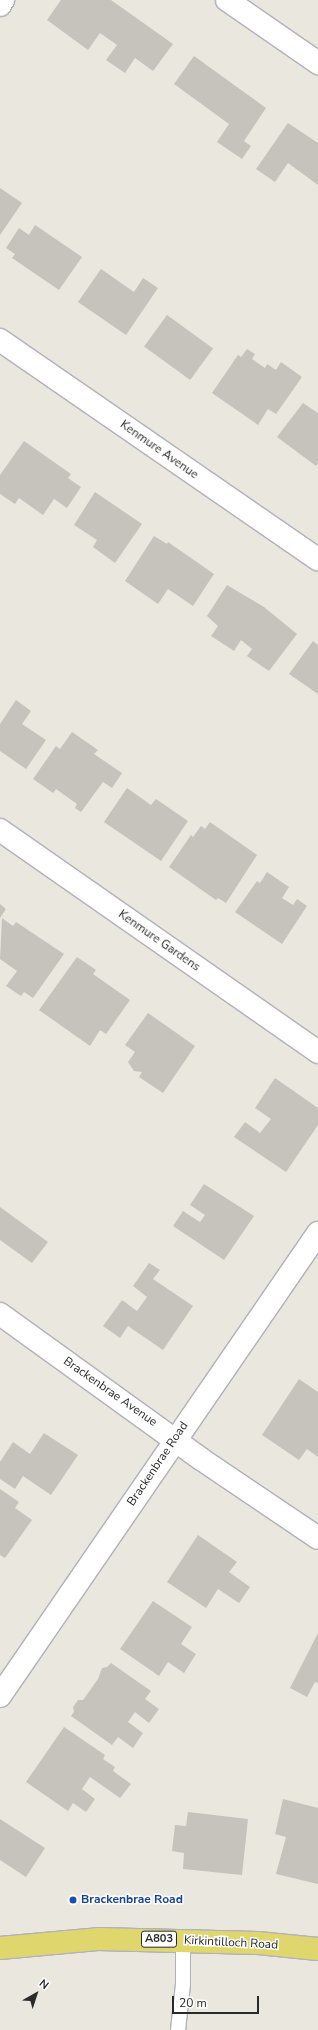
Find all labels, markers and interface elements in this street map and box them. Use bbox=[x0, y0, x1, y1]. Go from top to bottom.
street label: Kenmure Avenue bbox=[117, 418, 201, 482]
street label: Kenmure Gardens bbox=[115, 907, 203, 975]
street label: Brackenbrae Avenue bbox=[60, 1354, 160, 1430]
street label: Brackenbrae Road bbox=[125, 1419, 191, 1509]
place label: Brackenbrae Road bbox=[81, 1893, 183, 1907]
marker: Brackenbrae Road bbox=[68, 1895, 78, 1905]
road number: A803 bbox=[141, 1930, 177, 1948]
street label: Kirkintilloch Road bbox=[184, 1933, 278, 1953]
north arrow bbox=[16, 1974, 56, 2014]
text: N bbox=[36, 1976, 52, 1993]
scale bar bbox=[174, 1988, 261, 2014]
text: 20 m bbox=[179, 1995, 207, 2011]

